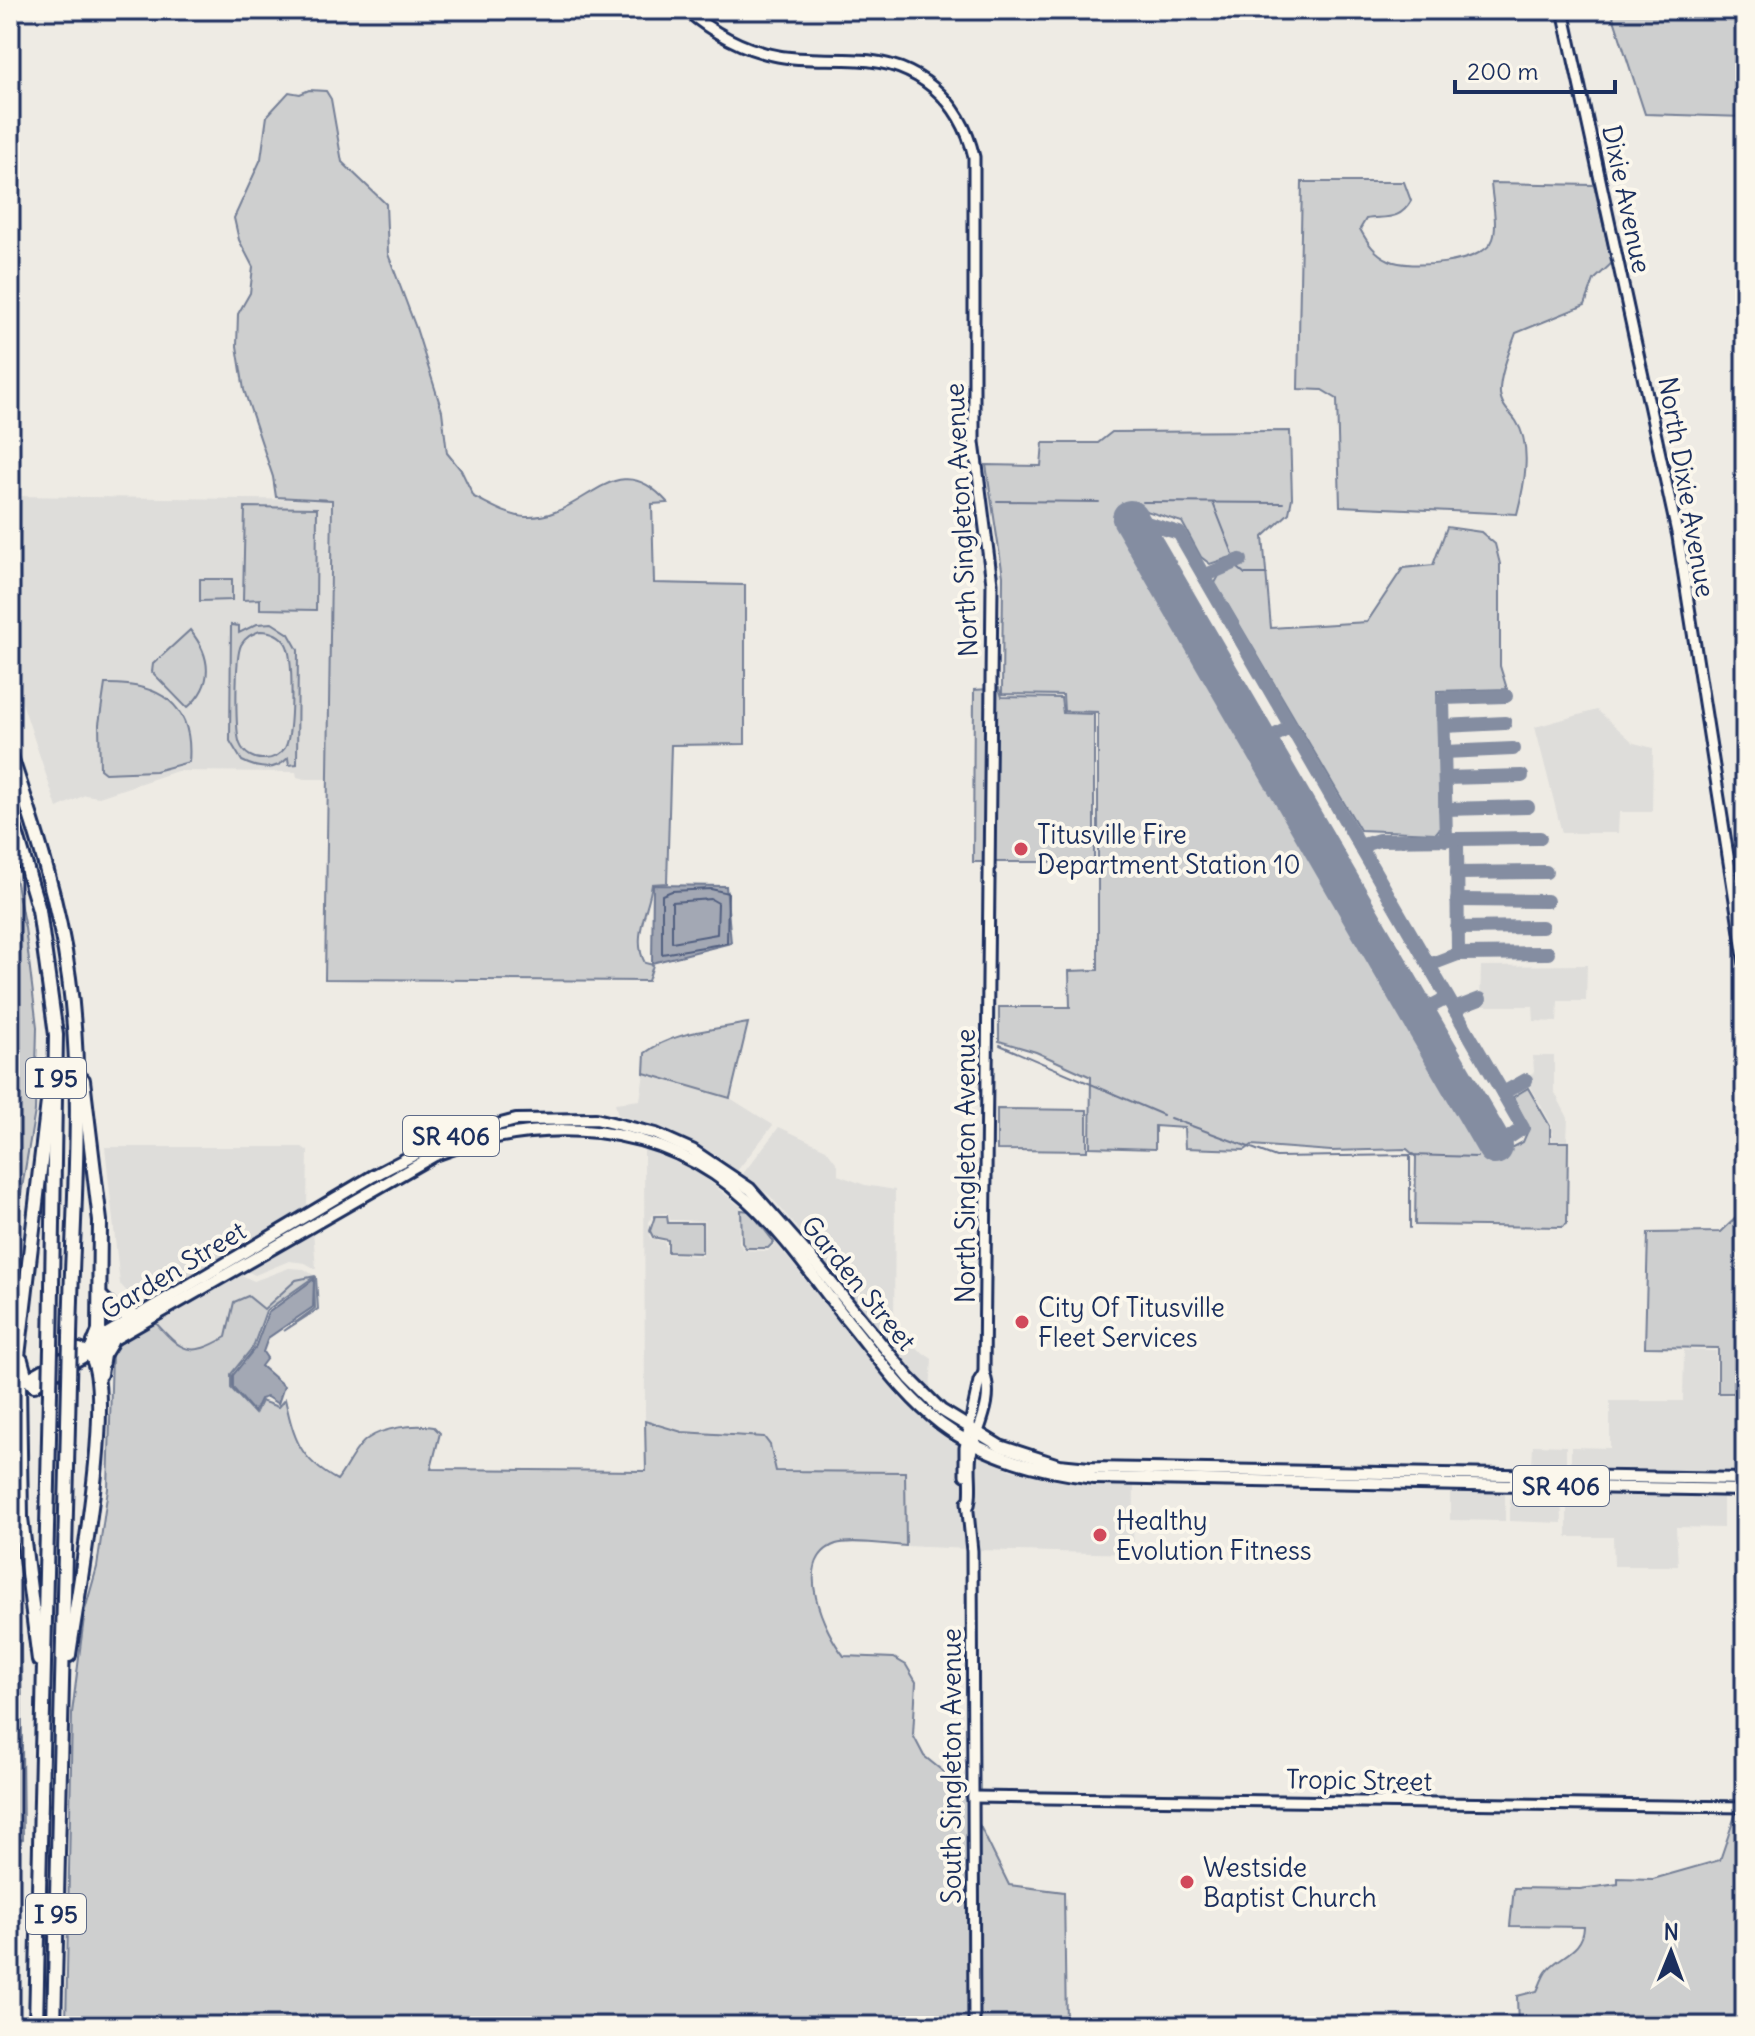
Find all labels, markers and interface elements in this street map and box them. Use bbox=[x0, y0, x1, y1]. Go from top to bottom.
scale bar bbox=[1455, 44, 1615, 94]
text: 200 m bbox=[1467, 56, 1539, 86]
street label: Dixie Avenue bbox=[1595, 122, 1659, 276]
street label: North Dixie Avenue bbox=[1651, 374, 1723, 600]
street label: North Singleton Avenue bbox=[937, 382, 985, 658]
place label: Titusville Fire Department Station 10 bbox=[1037, 818, 1301, 881]
marker: Titusville Fire Department Station 10 bbox=[1012, 840, 1030, 858]
street label: North Singleton Avenue bbox=[949, 1029, 982, 1303]
road number: I 95 bbox=[26, 1058, 86, 1098]
road number: SR 406 bbox=[403, 1116, 499, 1156]
street label: Garden Street bbox=[795, 1209, 923, 1357]
street label: Garden Street bbox=[94, 1214, 252, 1326]
place label: City Of Titusville Fleet Services bbox=[1038, 1291, 1225, 1354]
marker: City Of Titusville Fleet Services bbox=[1013, 1313, 1031, 1331]
road number: SR 406 bbox=[1513, 1466, 1609, 1506]
place label: Healthy Evolution Fitness bbox=[1116, 1504, 1312, 1567]
marker: Healthy Evolution Fitness bbox=[1091, 1526, 1109, 1544]
street label: South Singleton Avenue bbox=[935, 1628, 968, 1904]
street label: Tropic Street bbox=[1286, 1762, 1433, 1798]
place label: Westside Baptist Church bbox=[1203, 1851, 1377, 1914]
marker: Westside Baptist Church bbox=[1178, 1873, 1196, 1891]
road number: I 95 bbox=[26, 1894, 86, 1934]
north arrow bbox=[1631, 1912, 1711, 1992]
text: N bbox=[1664, 1918, 1679, 1946]

